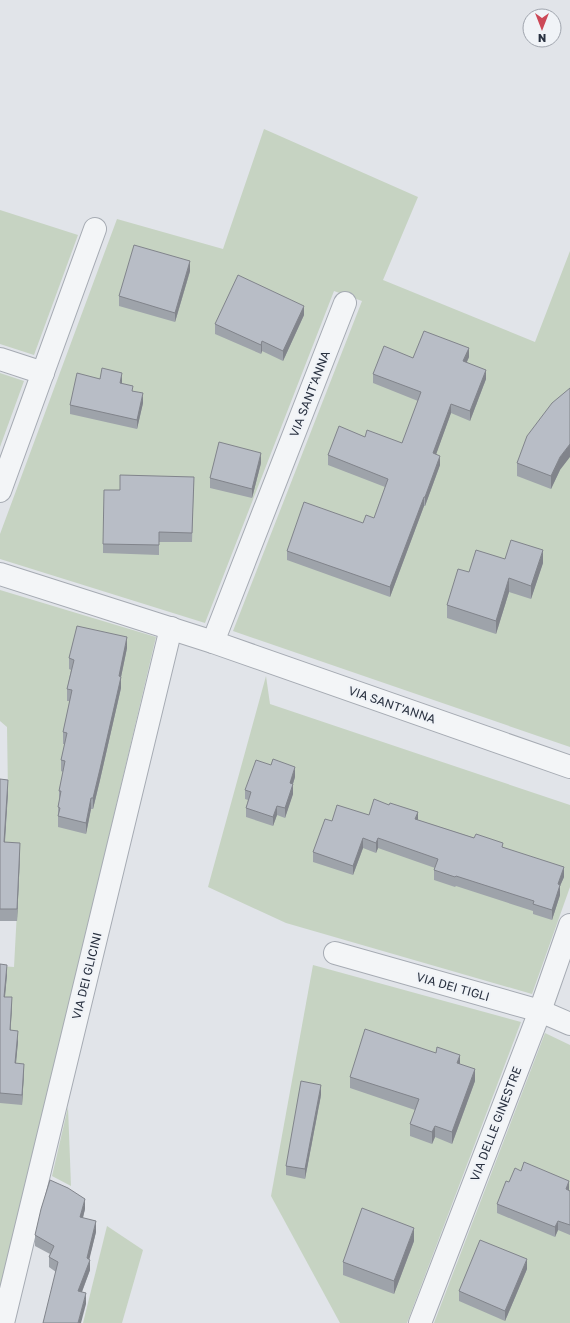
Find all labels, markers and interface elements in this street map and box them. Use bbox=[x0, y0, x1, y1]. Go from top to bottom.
north arrow bbox=[522, 8, 562, 48]
text: N bbox=[538, 32, 546, 45]
street label: VIA SANT'ANNA bbox=[286, 348, 333, 439]
street label: VIA SANT'ANNA bbox=[347, 683, 438, 726]
street label: VIA DEI GLICINI bbox=[68, 931, 105, 1021]
street label: VIA DEI TIGLI bbox=[415, 969, 492, 1004]
street label: VIA DELLE GINESTRE bbox=[467, 1064, 524, 1183]

